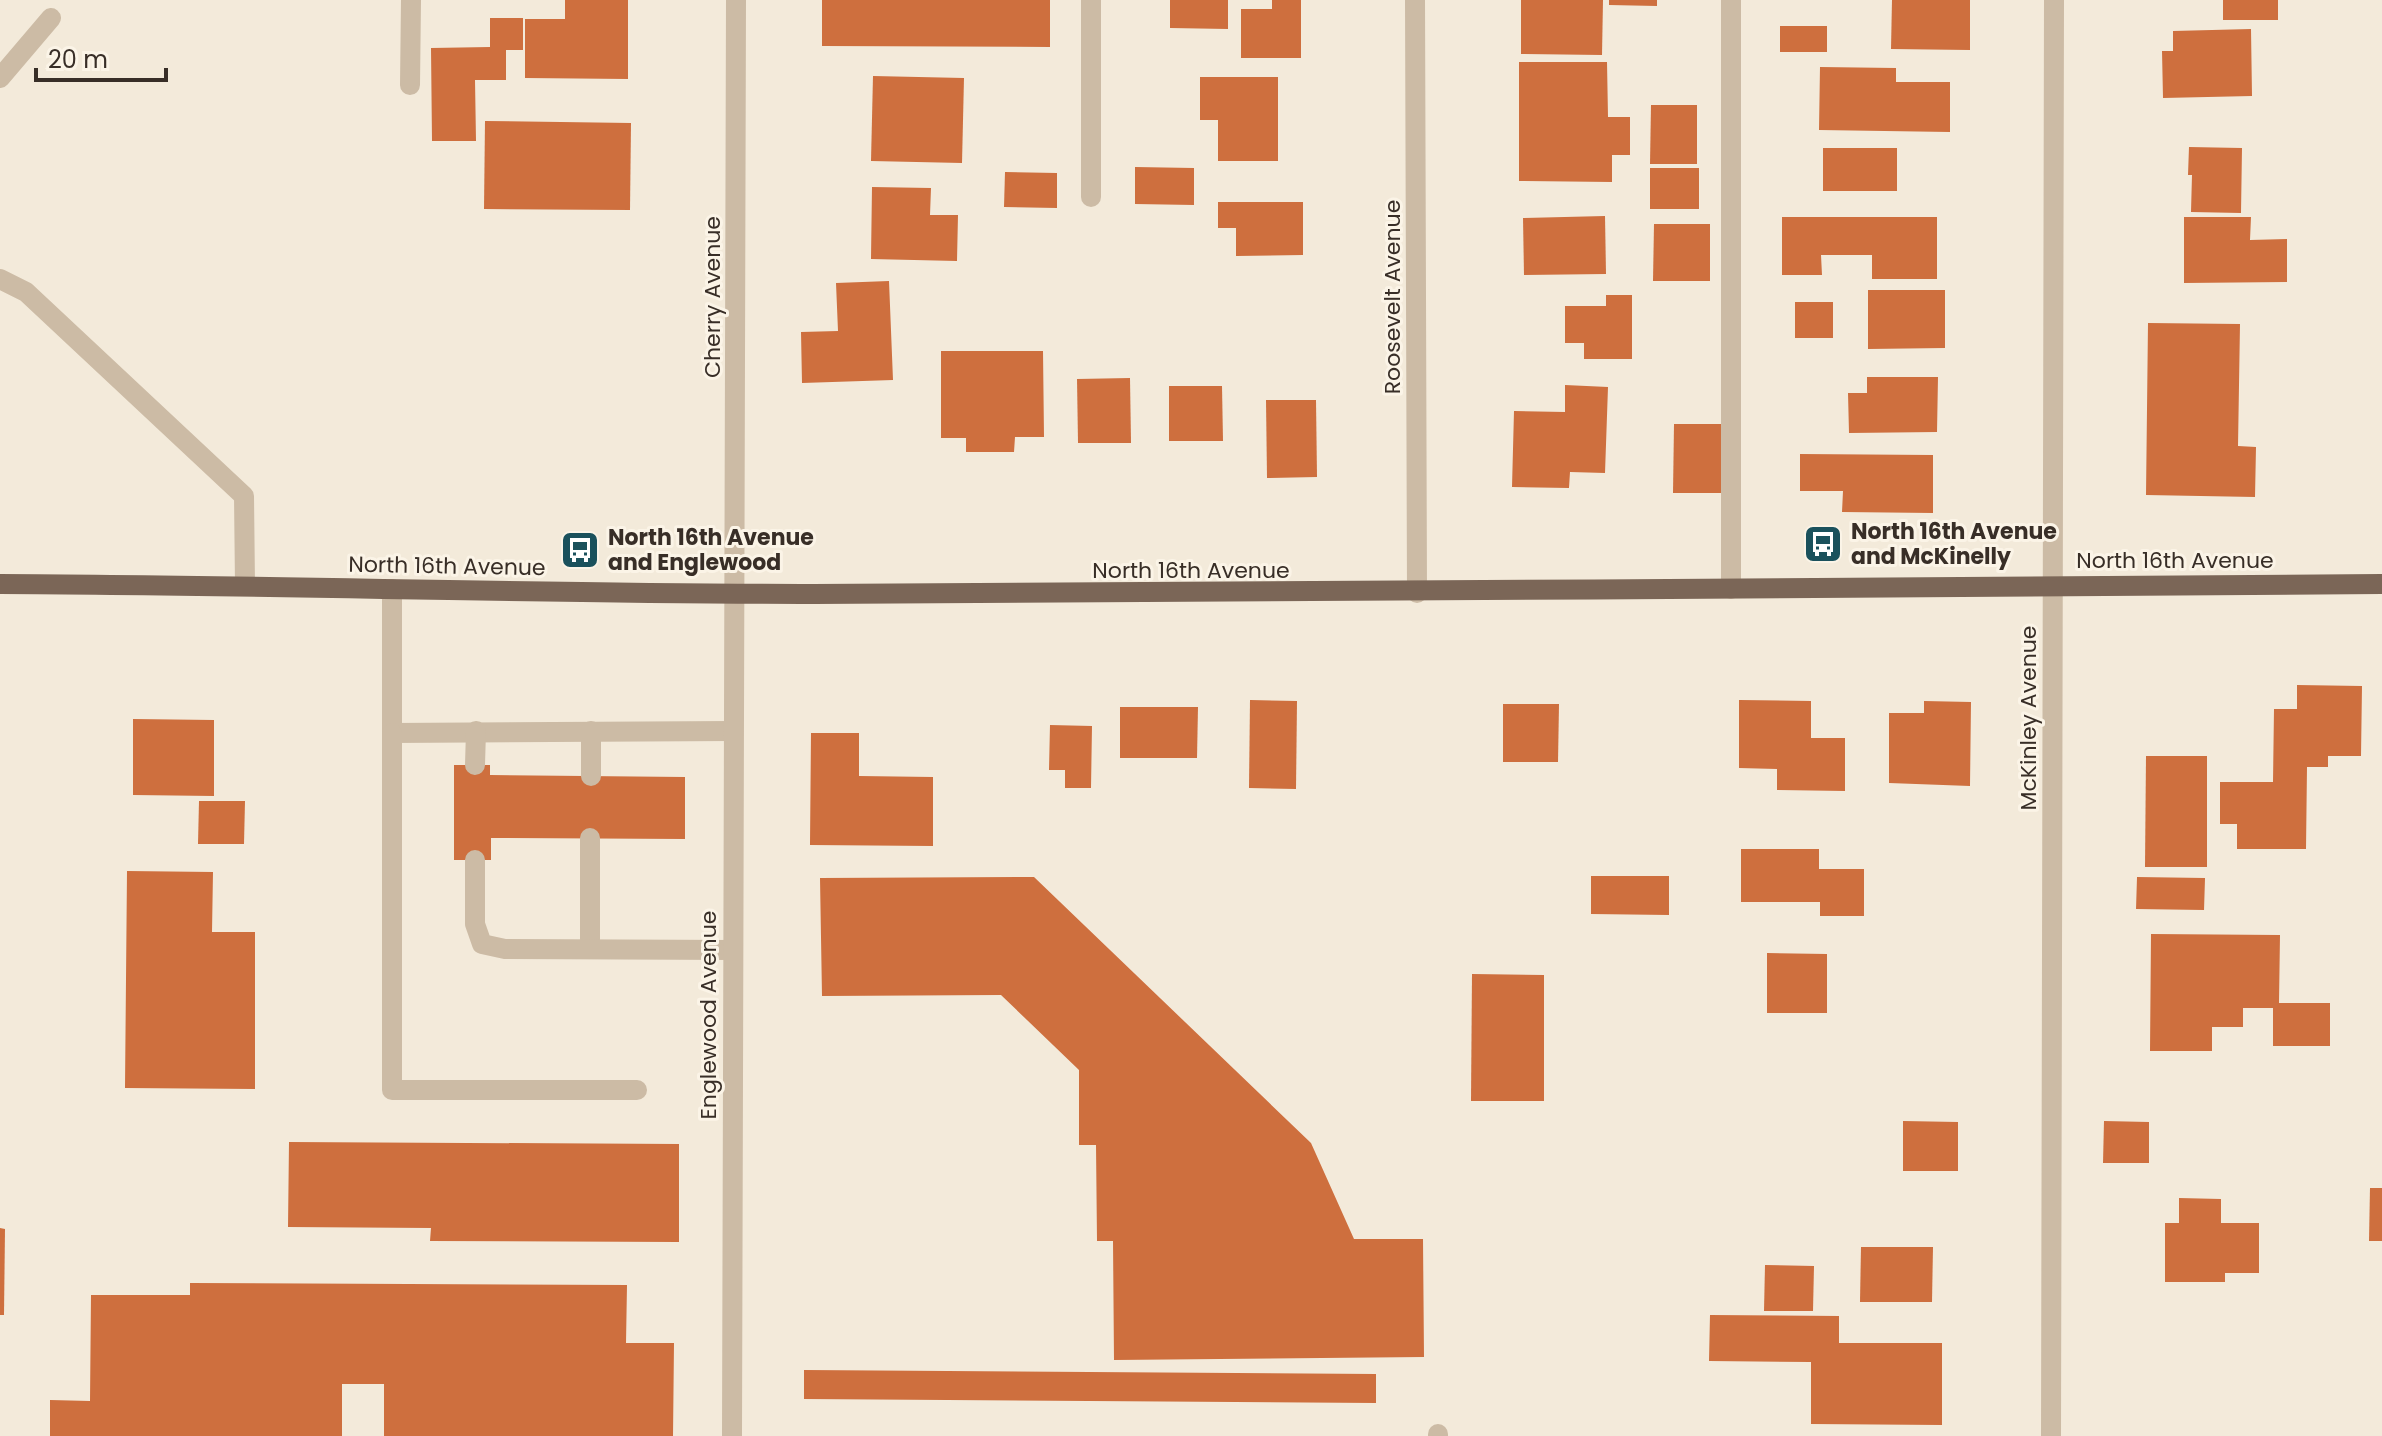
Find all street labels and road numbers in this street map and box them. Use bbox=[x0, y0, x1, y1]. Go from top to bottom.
street label: Roosevelt Avenue bbox=[1377, 200, 1408, 394]
street label: Cherry Avenue bbox=[697, 216, 728, 378]
street label: North 16th Avenue bbox=[2076, 545, 2274, 576]
street label: North 16th Avenue bbox=[348, 549, 546, 583]
street label: North 16th Avenue bbox=[1092, 555, 1290, 586]
street label: McKinley Avenue bbox=[2013, 626, 2044, 810]
street label: Englewood Avenue bbox=[693, 911, 724, 1119]

